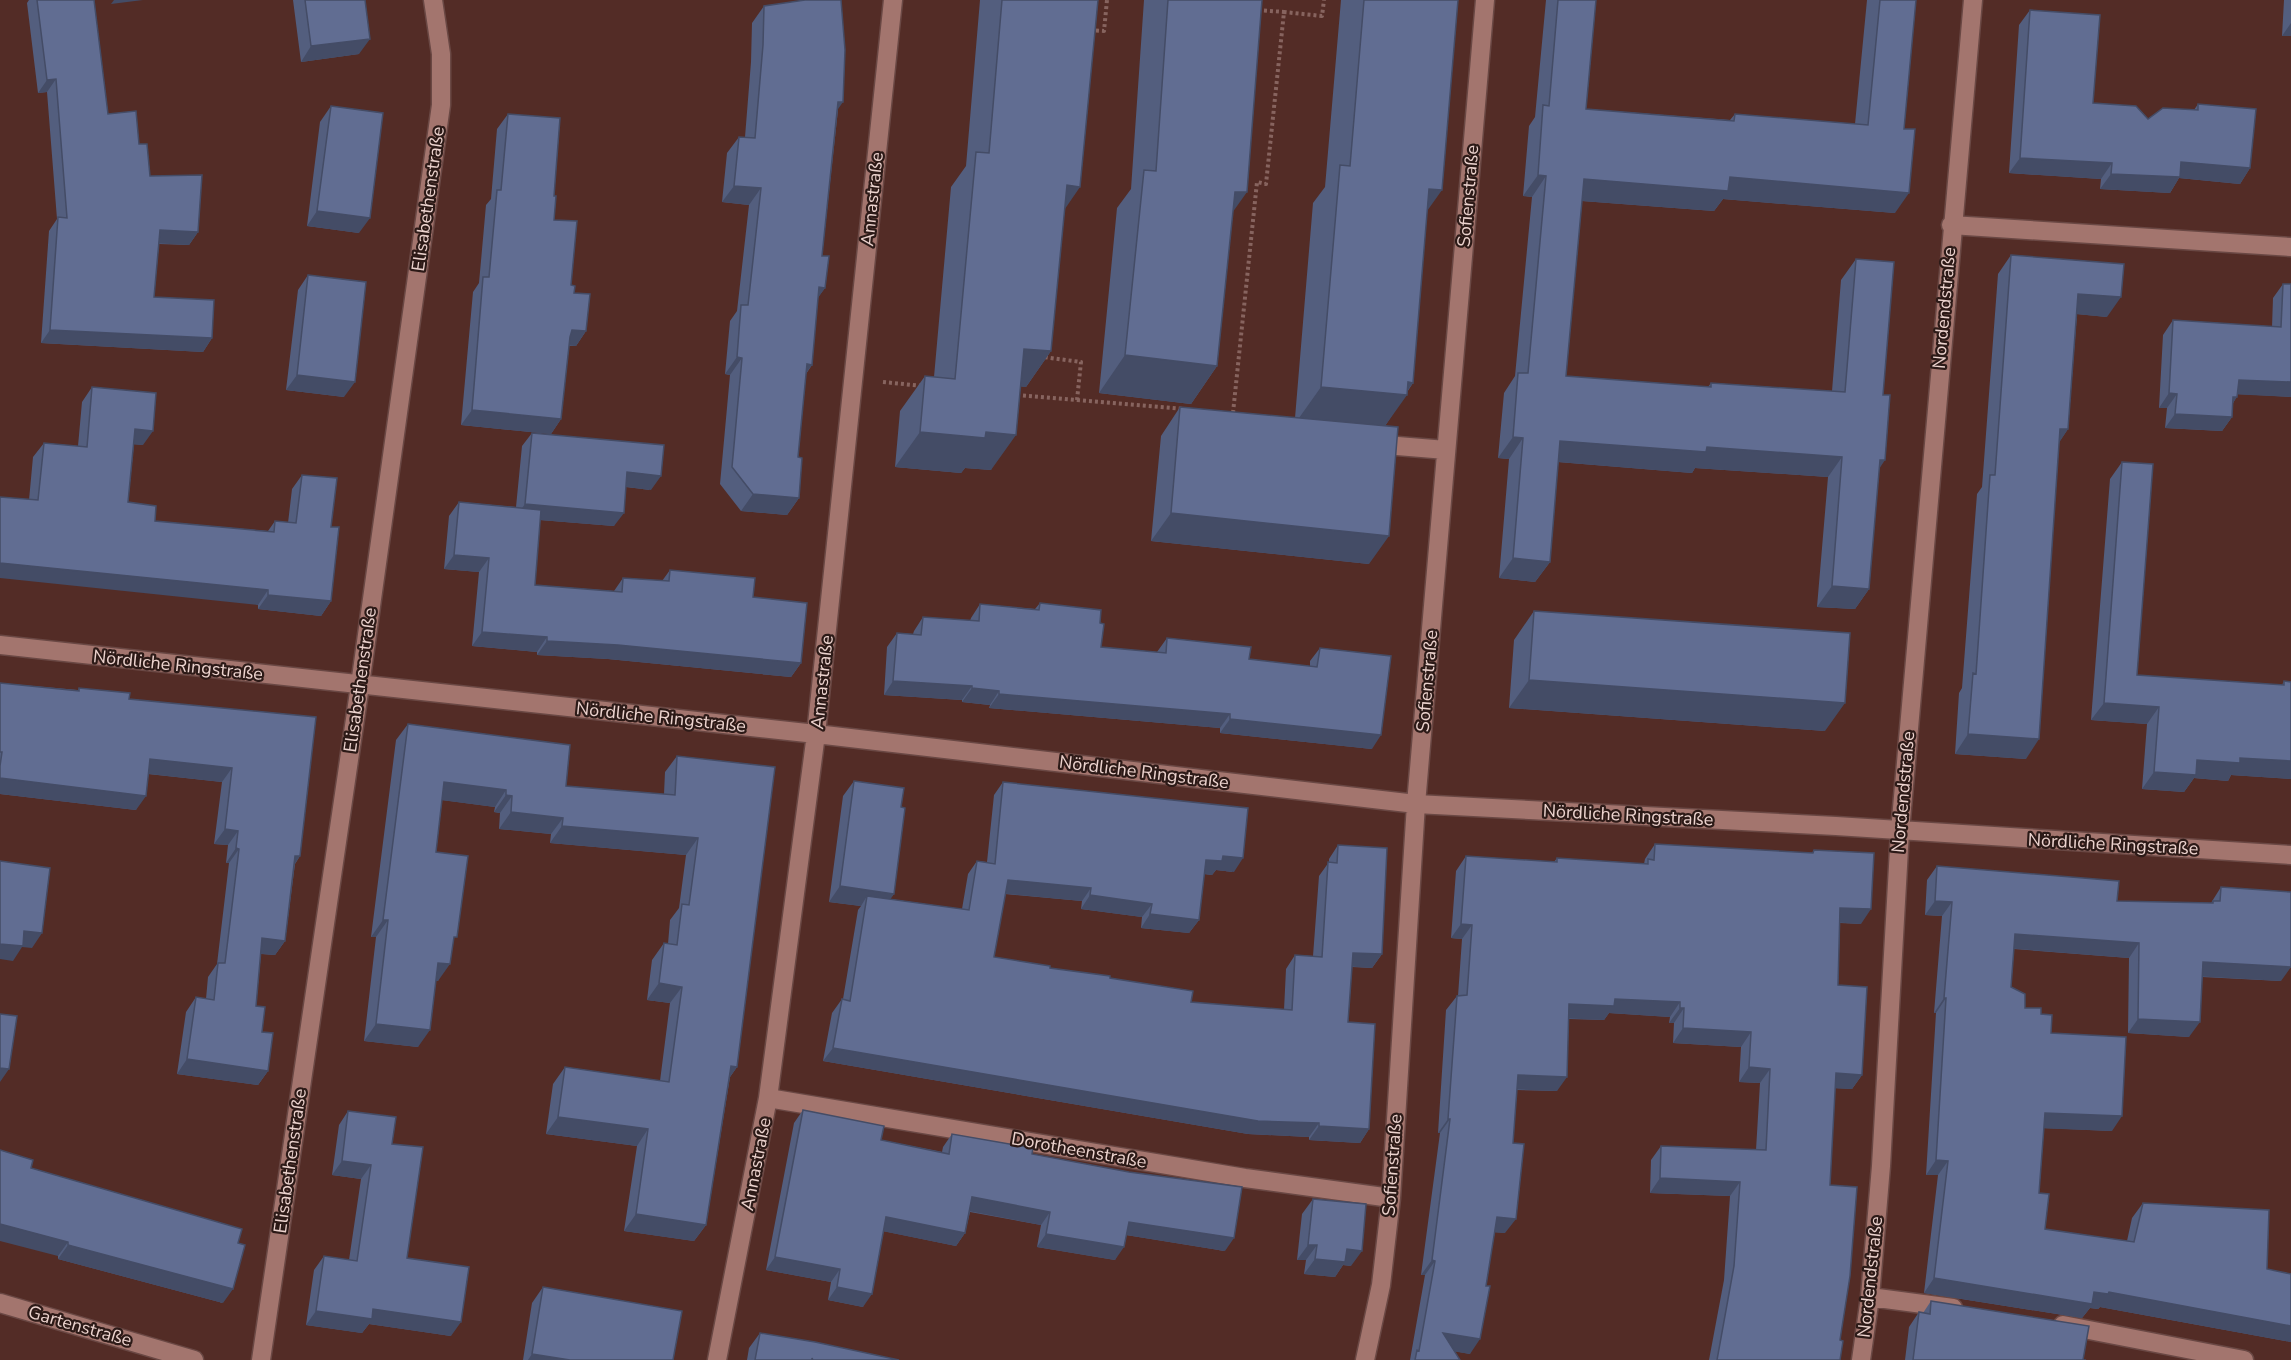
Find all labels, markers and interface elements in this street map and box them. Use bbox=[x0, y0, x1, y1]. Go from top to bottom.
street label: Elisabethenstraße bbox=[406, 125, 450, 273]
street label: Sofienstraße bbox=[1452, 144, 1484, 248]
street label: Annastraße bbox=[855, 151, 889, 247]
street label: Nordendstraße bbox=[1927, 246, 1961, 370]
street label: Elisabethenstraße bbox=[338, 606, 382, 754]
street label: Sofienstraße bbox=[1411, 629, 1443, 733]
street label: Annastraße bbox=[805, 634, 839, 730]
street label: Nördliche Ringstraße bbox=[92, 644, 264, 686]
street label: Nördliche Ringstraße bbox=[575, 696, 747, 738]
street label: Nordendstraße bbox=[1886, 730, 1920, 854]
street label: Nördliche Ringstraße bbox=[1058, 750, 1230, 794]
street label: Nördliche Ringstraße bbox=[1542, 799, 1714, 831]
street label: Nördliche Ringstraße bbox=[2027, 828, 2199, 860]
street label: Elisabethenstraße bbox=[268, 1087, 312, 1235]
street label: Sofienstraße bbox=[1376, 1113, 1408, 1217]
street label: Annastraße bbox=[735, 1115, 777, 1213]
street label: Dorotheenstraße bbox=[1009, 1126, 1149, 1174]
street label: Nordendstraße bbox=[1852, 1215, 1888, 1339]
street label: Gartenstraße bbox=[25, 1300, 135, 1352]

